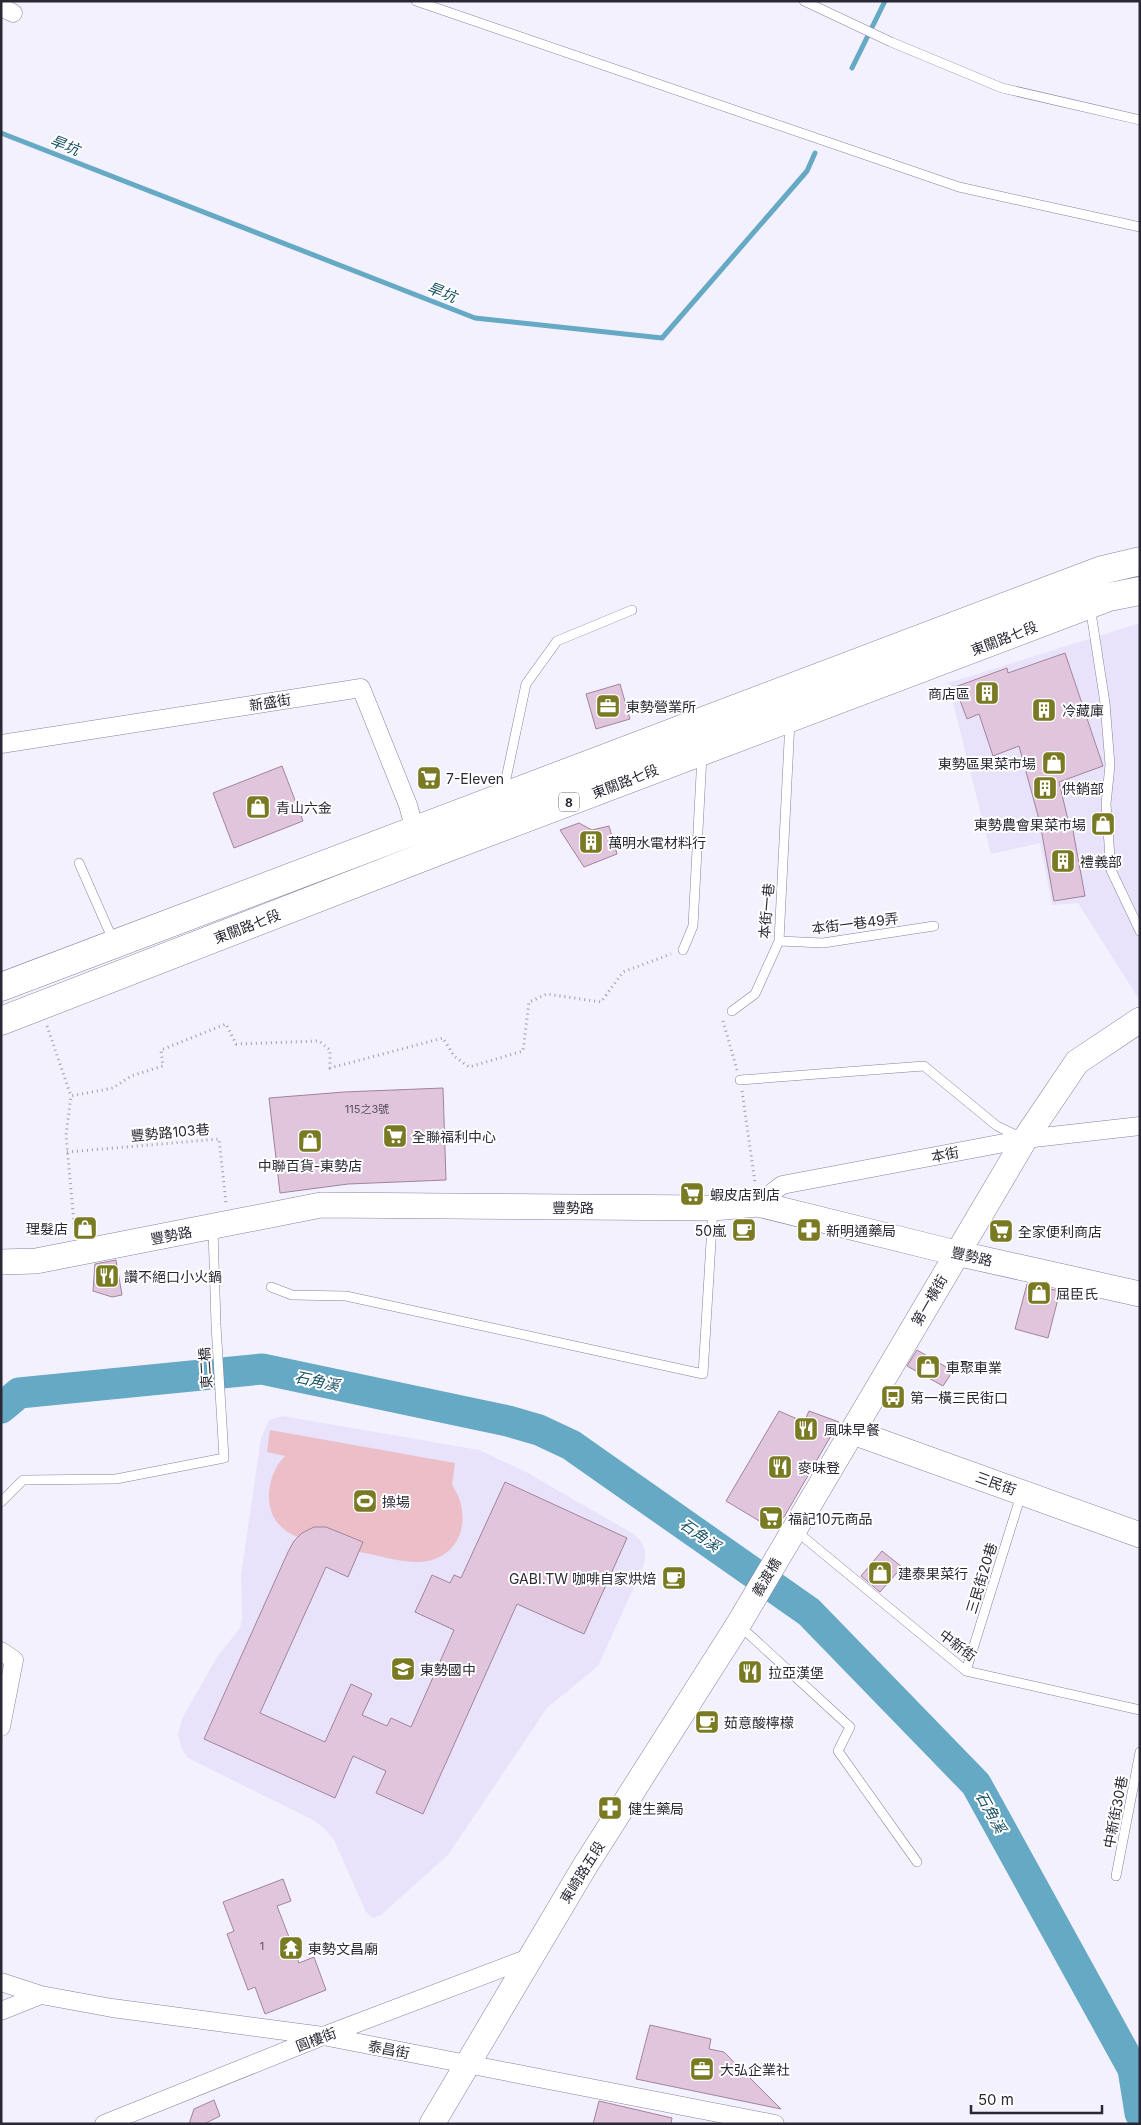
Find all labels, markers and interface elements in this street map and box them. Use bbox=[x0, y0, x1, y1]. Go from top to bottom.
water label: 旱坑 bbox=[48, 131, 84, 160]
water label: 旱坑 bbox=[425, 278, 461, 307]
street label: 東關路七段 bbox=[968, 618, 1040, 658]
building icon: 商店區 bbox=[974, 680, 1000, 706]
place label: 商店區 bbox=[928, 685, 970, 702]
street label: 新盛街 bbox=[248, 690, 292, 714]
office icon: 東勢營業所 bbox=[595, 693, 621, 719]
building icon: 冷藏庫 bbox=[1031, 697, 1057, 723]
place label: 東勢營業所 bbox=[626, 698, 696, 715]
place label: 冷藏庫 bbox=[1062, 702, 1104, 719]
shop icon: 東勢區果菜市場 bbox=[1041, 750, 1067, 776]
place label: 東勢區果菜市場 bbox=[938, 755, 1036, 772]
street label: 東關路七段 bbox=[589, 761, 661, 801]
supermarket icon: 7-Eleven bbox=[416, 765, 442, 791]
place label: 7-Eleven bbox=[446, 770, 504, 787]
building icon: 供銷部 bbox=[1032, 775, 1058, 801]
place label: 供銷部 bbox=[1062, 780, 1104, 797]
road number: 8 bbox=[559, 792, 579, 812]
shop icon: 青山六金 bbox=[245, 794, 271, 820]
place label: 青山六金 bbox=[276, 799, 332, 816]
shop icon: 東勢農會果菜市場 bbox=[1090, 811, 1116, 837]
place label: 東勢農會果菜市場 bbox=[974, 816, 1086, 833]
building icon: 萬明水電材料行 bbox=[578, 829, 604, 855]
place label: 萬明水電材料行 bbox=[608, 834, 706, 851]
building icon: 禮義部 bbox=[1050, 848, 1076, 874]
place label: 禮義部 bbox=[1080, 853, 1122, 870]
street label: 本街一巷 bbox=[755, 882, 777, 940]
street label: 東關路七段 bbox=[211, 906, 283, 946]
street label: 本街一巷49弄 bbox=[810, 909, 900, 937]
house number: 115之3號 bbox=[345, 1102, 389, 1116]
street label: 豐勢路103巷 bbox=[130, 1120, 210, 1144]
supermarket icon: 全聯福利中心 bbox=[382, 1123, 408, 1149]
shop icon: 中聯百貨-東勢店 bbox=[297, 1128, 323, 1154]
place label: 全聯福利中心 bbox=[412, 1128, 496, 1145]
street label: 本街 bbox=[930, 1143, 960, 1165]
place label: 中聯百貨-東勢店 bbox=[258, 1157, 362, 1174]
supermarket icon: 蝦皮店到店 bbox=[679, 1181, 705, 1207]
place label: 蝦皮店到店 bbox=[710, 1186, 780, 1203]
street label: 豐勢路 bbox=[552, 1199, 594, 1216]
shop icon: 理髮店 bbox=[72, 1215, 98, 1241]
cafe icon: 50嵐 bbox=[731, 1217, 757, 1243]
pharmacy icon: 新明通藥局 bbox=[796, 1217, 822, 1243]
supermarket icon: 全家便利商店 bbox=[988, 1218, 1014, 1244]
place label: 理髮店 bbox=[26, 1220, 68, 1237]
place label: 50嵐 bbox=[695, 1222, 727, 1239]
place label: 新明通藥局 bbox=[826, 1222, 896, 1239]
street label: 豐勢路 bbox=[149, 1223, 193, 1247]
place label: 全家便利商店 bbox=[1018, 1223, 1102, 1240]
street label: 豐勢路 bbox=[950, 1243, 994, 1269]
restaurant icon: 讚不絕口小火鍋 bbox=[94, 1263, 120, 1289]
place label: 讚不絕口小火鍋 bbox=[124, 1268, 222, 1285]
street label: 第一橫街 bbox=[908, 1272, 950, 1328]
shop icon: 屈臣氏 bbox=[1026, 1280, 1052, 1306]
place label: 屈臣氏 bbox=[1056, 1285, 1098, 1302]
street label: 東二橋 bbox=[195, 1346, 215, 1390]
shop icon: 車聚車業 bbox=[915, 1354, 941, 1380]
place label: 車聚車業 bbox=[946, 1359, 1002, 1376]
water label: 石角溪 bbox=[293, 1367, 343, 1395]
bus stop icon: 第一橫三民街口 bbox=[880, 1384, 906, 1410]
place label: 第一橫三民街口 bbox=[910, 1389, 1008, 1406]
restaurant icon: 風味早餐 bbox=[793, 1416, 819, 1442]
place label: 風味早餐 bbox=[824, 1421, 880, 1438]
restaurant icon: 麥味登 bbox=[767, 1454, 793, 1480]
place label: 麥味登 bbox=[798, 1459, 840, 1476]
street label: 三民街 bbox=[973, 1468, 1019, 1498]
sports icon: 操場 bbox=[352, 1488, 378, 1514]
place label: 操場 bbox=[382, 1493, 410, 1510]
supermarket icon: 福記10元商品 bbox=[758, 1505, 784, 1531]
place label: 福記10元商品 bbox=[788, 1510, 873, 1527]
water label: 石角溪 bbox=[676, 1514, 726, 1557]
street label: 三民街20巷 bbox=[962, 1540, 1000, 1616]
street label: 義渡橋 bbox=[748, 1555, 784, 1599]
shop icon: 建泰果菜行 bbox=[867, 1560, 893, 1586]
cafe icon: GABI.TW 咖啡自家烘焙 bbox=[661, 1565, 687, 1591]
place label: 建泰果菜行 bbox=[898, 1565, 968, 1582]
place label: GABI.TW 咖啡自家烘焙 bbox=[509, 1570, 656, 1587]
street label: 中新街 bbox=[936, 1626, 980, 1664]
school or university icon: 東勢國中 bbox=[390, 1656, 416, 1682]
restaurant icon: 拉亞漢堡 bbox=[737, 1659, 763, 1685]
place label: 東勢國中 bbox=[420, 1661, 476, 1678]
place label: 拉亞漢堡 bbox=[768, 1664, 824, 1681]
cafe icon: 茹意酸檸檬 bbox=[694, 1709, 720, 1735]
place label: 茹意酸檸檬 bbox=[724, 1714, 794, 1731]
street label: 中新街30巷 bbox=[1100, 1774, 1130, 1850]
water label: 石角溪 bbox=[972, 1788, 1011, 1838]
pharmacy icon: 健生藥局 bbox=[597, 1795, 623, 1821]
place label: 健生藥局 bbox=[628, 1800, 684, 1817]
street label: 東崎路五段 bbox=[556, 1838, 608, 1906]
temple icon: 東勢文昌廟 bbox=[278, 1935, 304, 1961]
house number: 1 bbox=[260, 1939, 264, 1953]
place label: 東勢文昌廟 bbox=[308, 1940, 378, 1957]
street label: 圓樓街 bbox=[293, 2024, 339, 2054]
street label: 泰昌街 bbox=[367, 2037, 411, 2061]
office icon: 大弘企業社 bbox=[689, 2056, 715, 2082]
place label: 大弘企業社 bbox=[720, 2061, 790, 2078]
scale bar bbox=[971, 2082, 1102, 2114]
text: 50 m bbox=[978, 2090, 1014, 2109]

